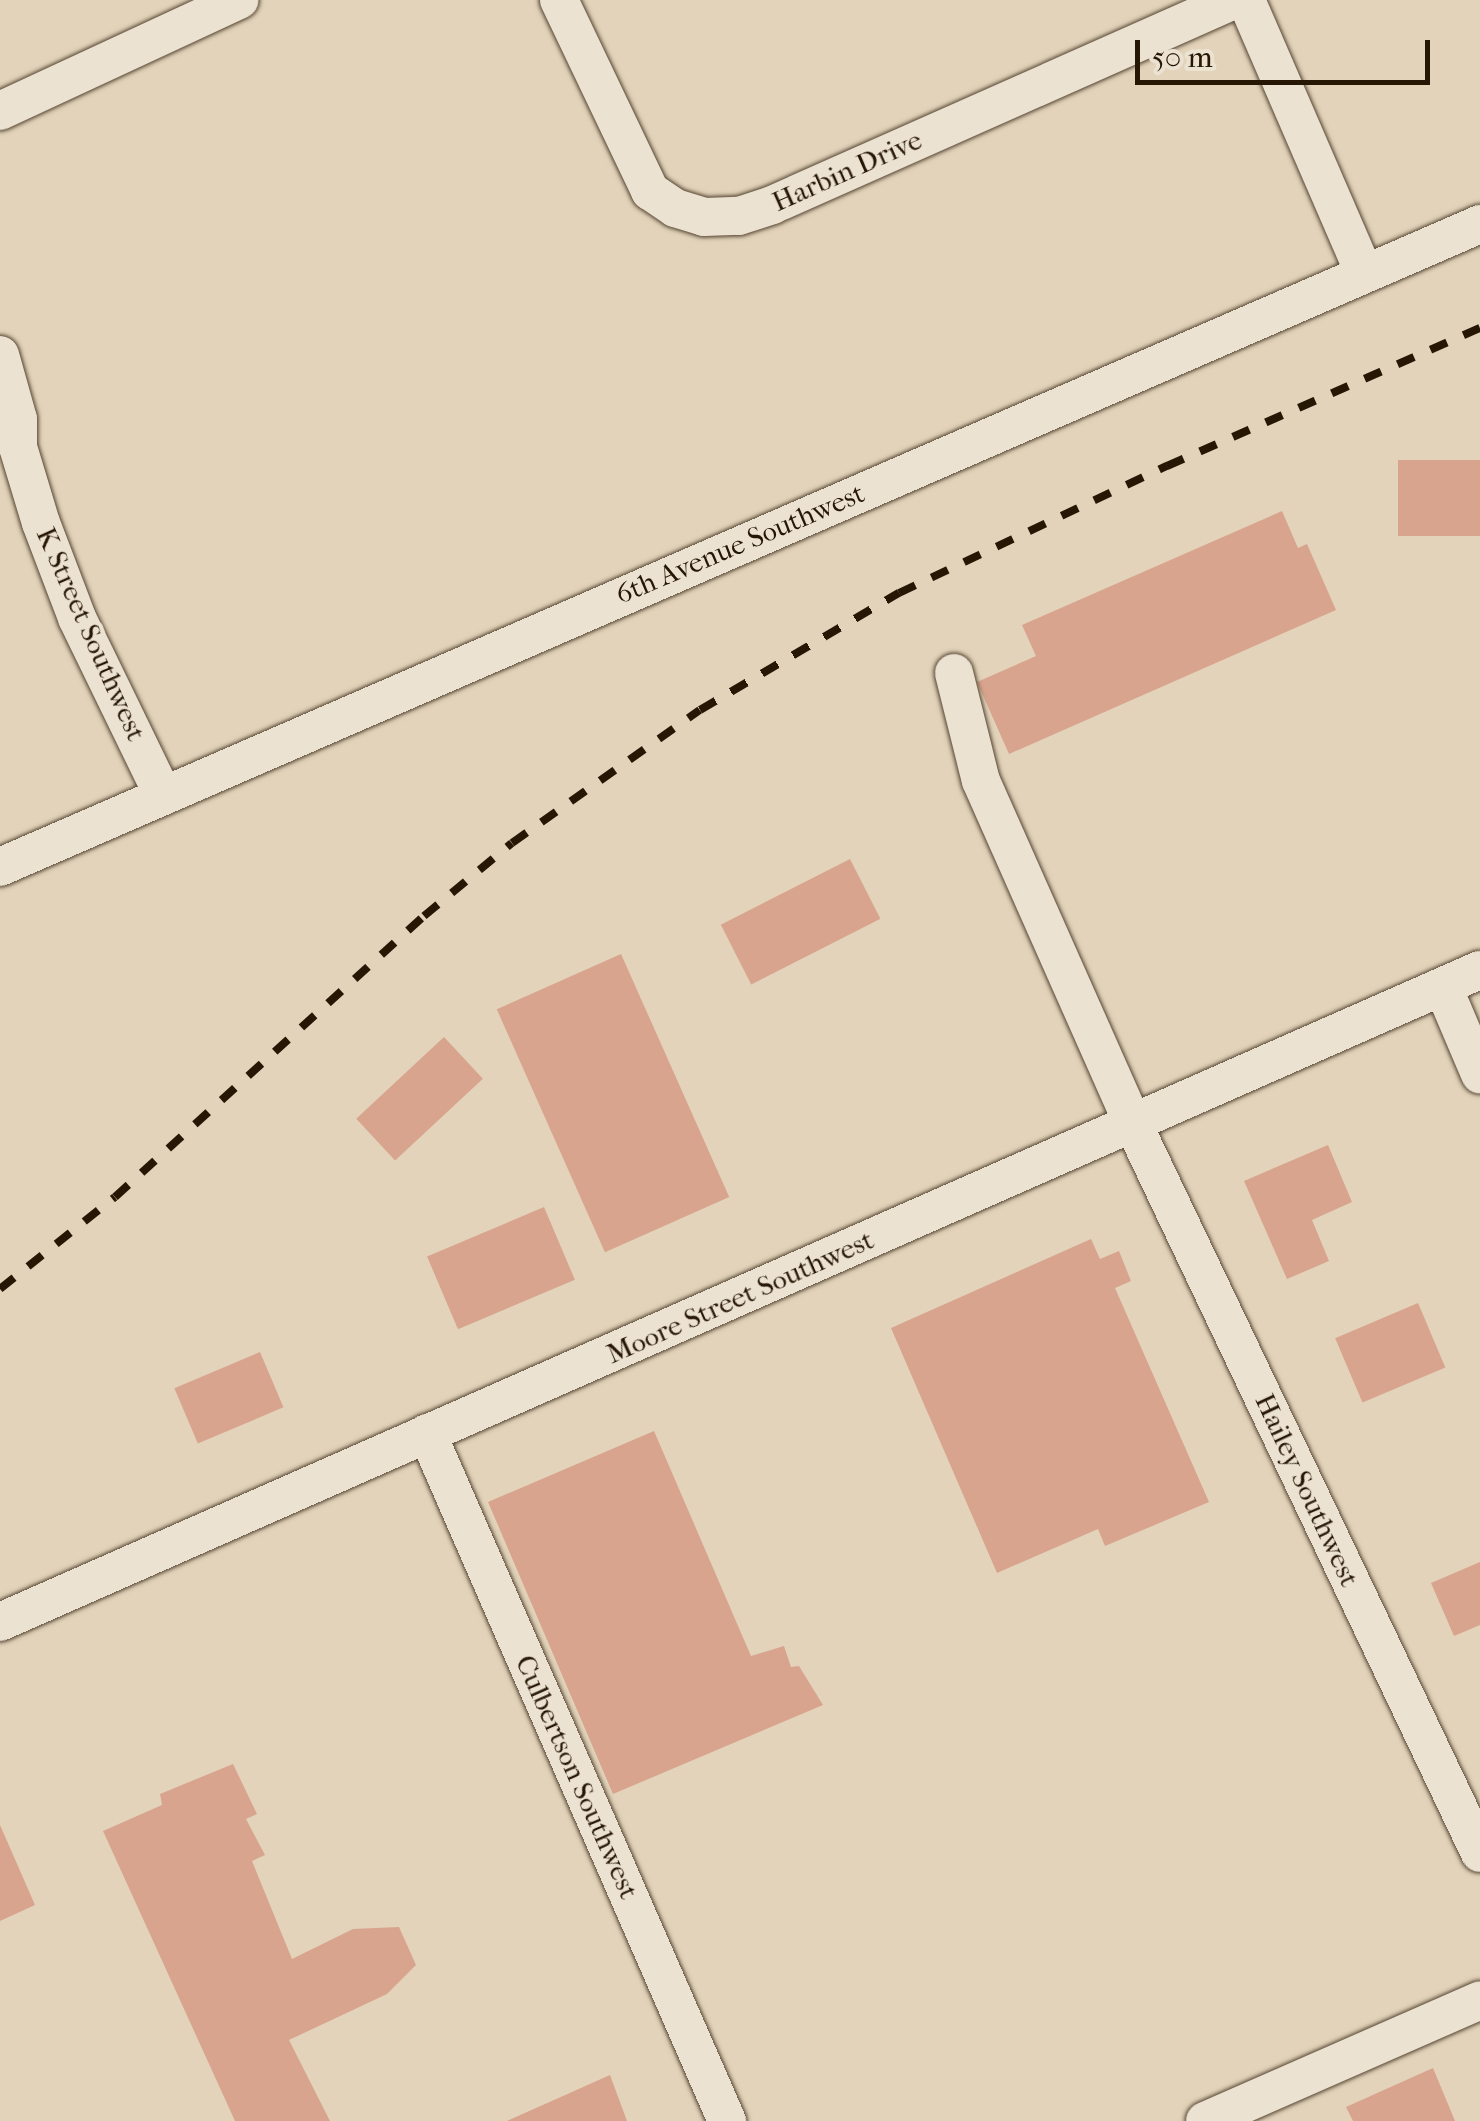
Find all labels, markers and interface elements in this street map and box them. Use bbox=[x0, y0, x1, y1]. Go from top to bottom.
scale bar bbox=[1140, 20, 1435, 82]
text: 50 m bbox=[1152, 40, 1213, 75]
street label: Harbin Drive bbox=[767, 123, 927, 219]
street label: 6th Avenue Southwest bbox=[611, 476, 869, 612]
street label: K Street Southwest bbox=[29, 522, 153, 746]
street label: Moore Street Southwest bbox=[601, 1223, 879, 1371]
street label: Hailey Southwest bbox=[1248, 1388, 1366, 1592]
street label: Culbertson Southwest bbox=[508, 1650, 646, 1904]

